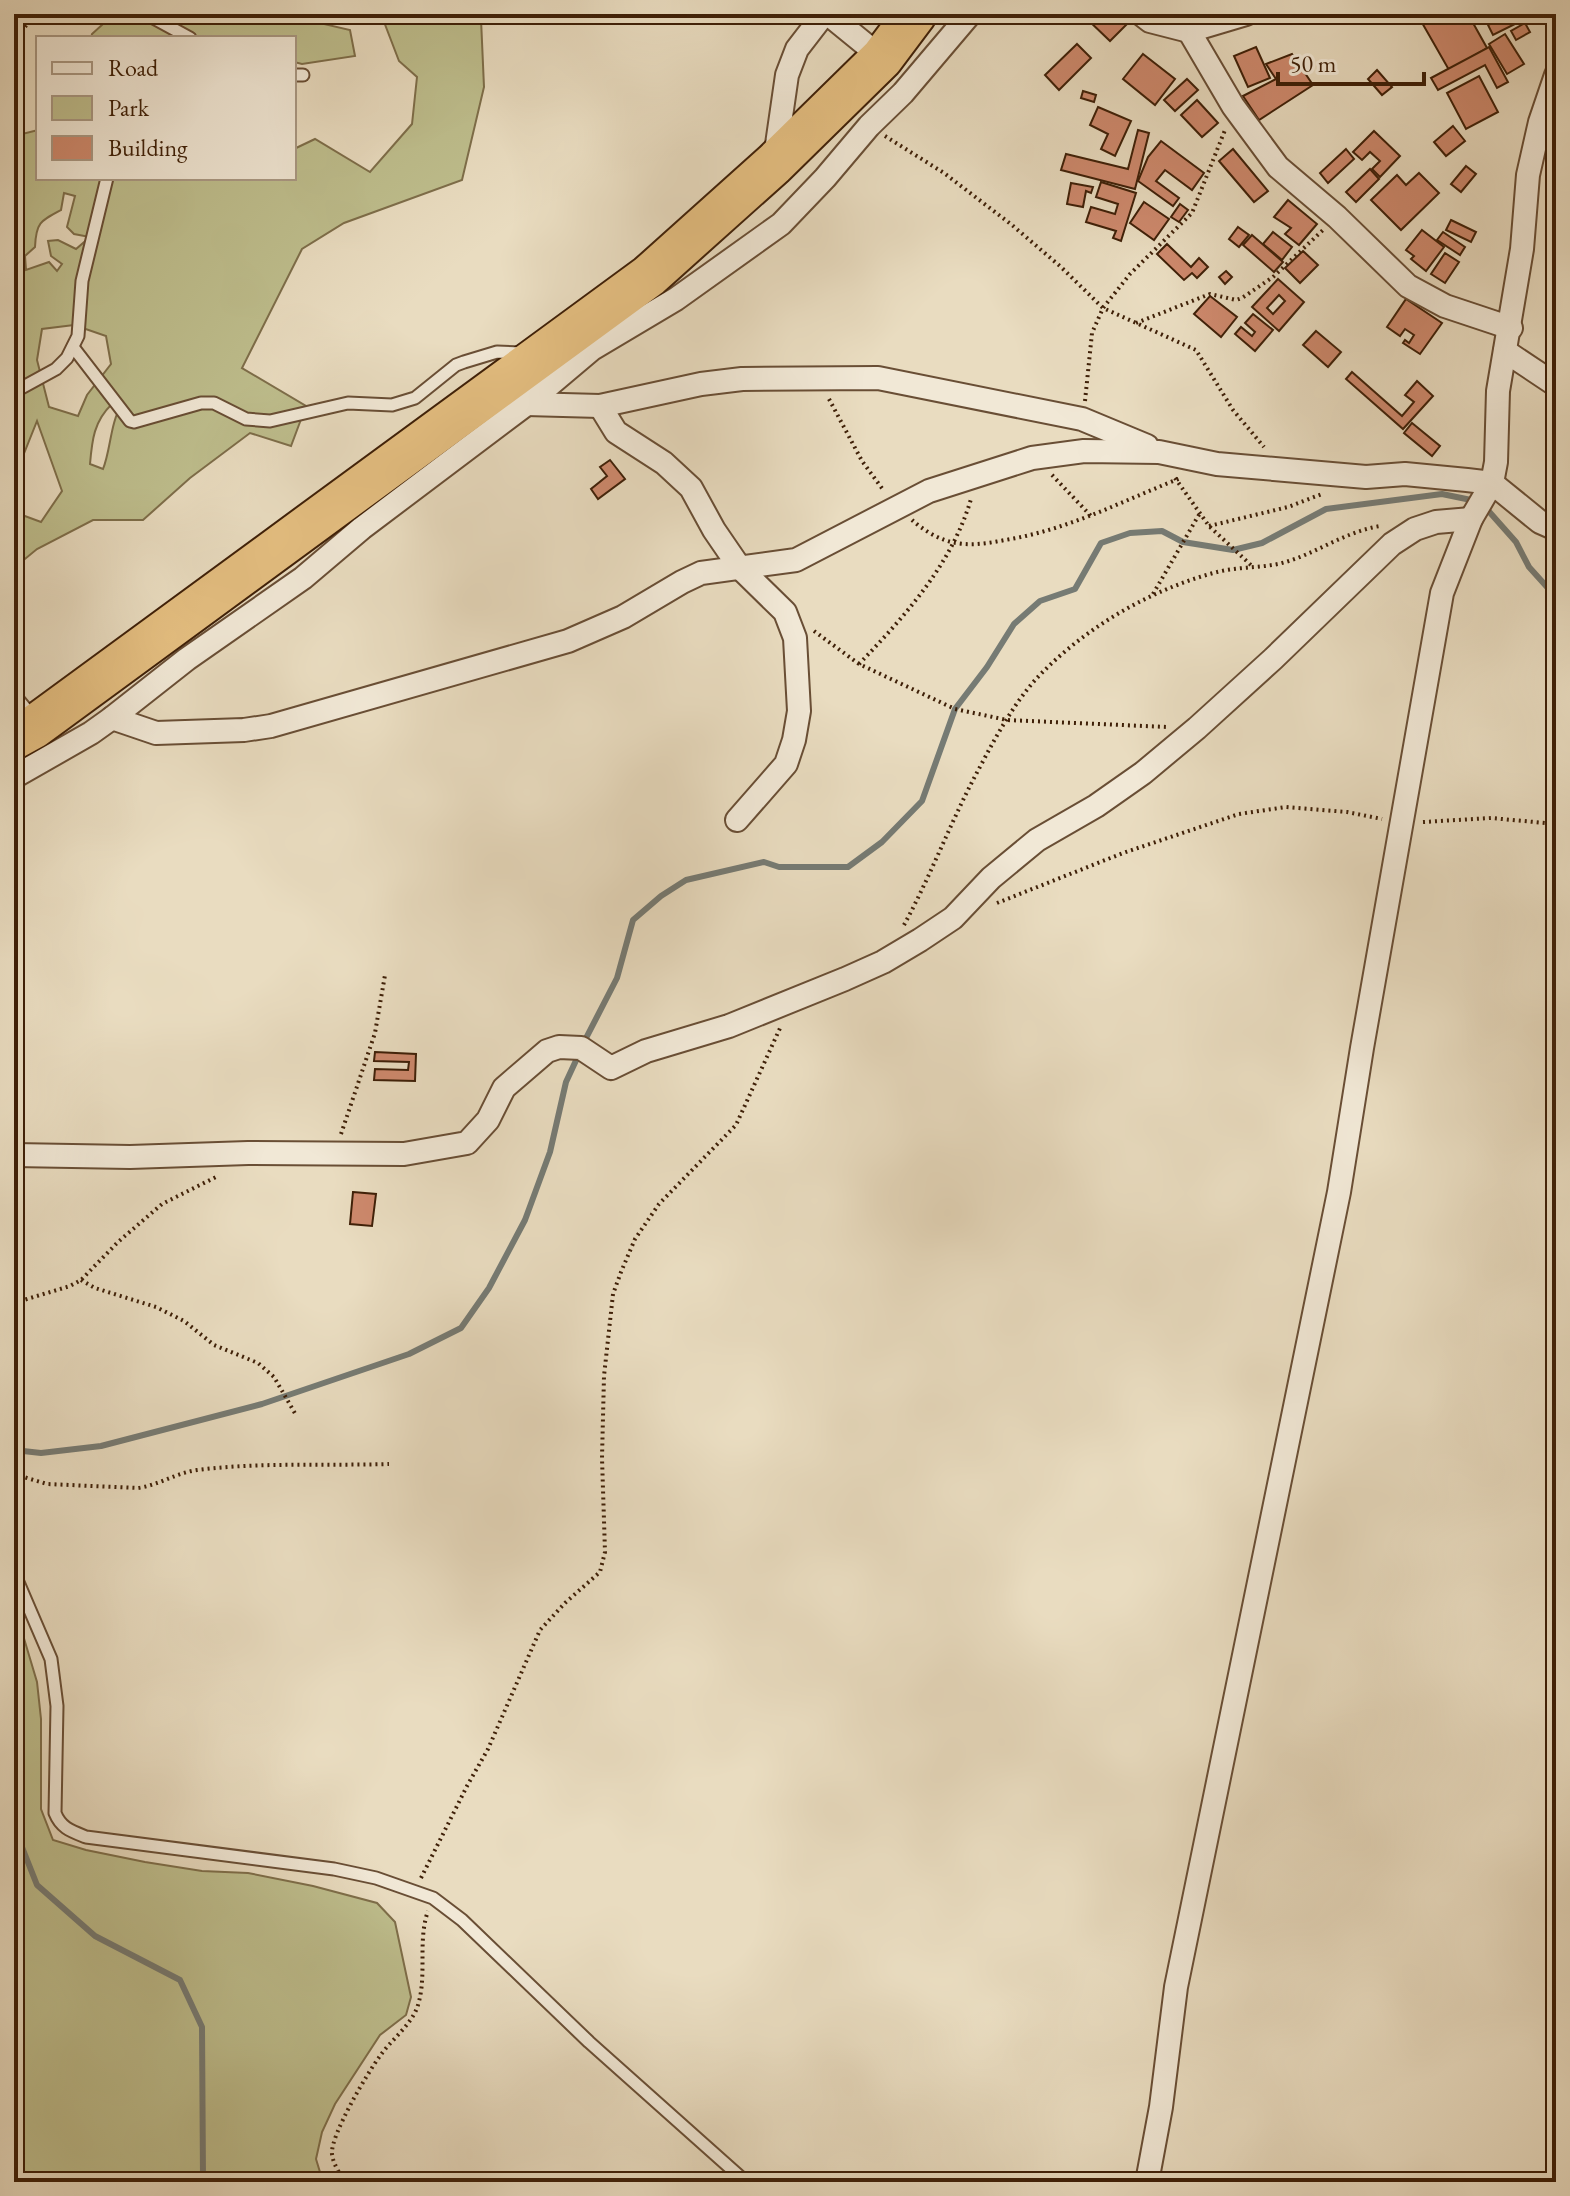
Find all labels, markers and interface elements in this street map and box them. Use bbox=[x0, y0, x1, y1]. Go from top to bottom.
legend bbox=[36, 36, 296, 180]
scale bar bbox=[1278, 36, 1424, 86]
text: 50 m bbox=[1290, 48, 1337, 79]
text: Road bbox=[108, 52, 159, 83]
text: Park bbox=[108, 92, 150, 123]
text: Building bbox=[108, 132, 188, 163]

